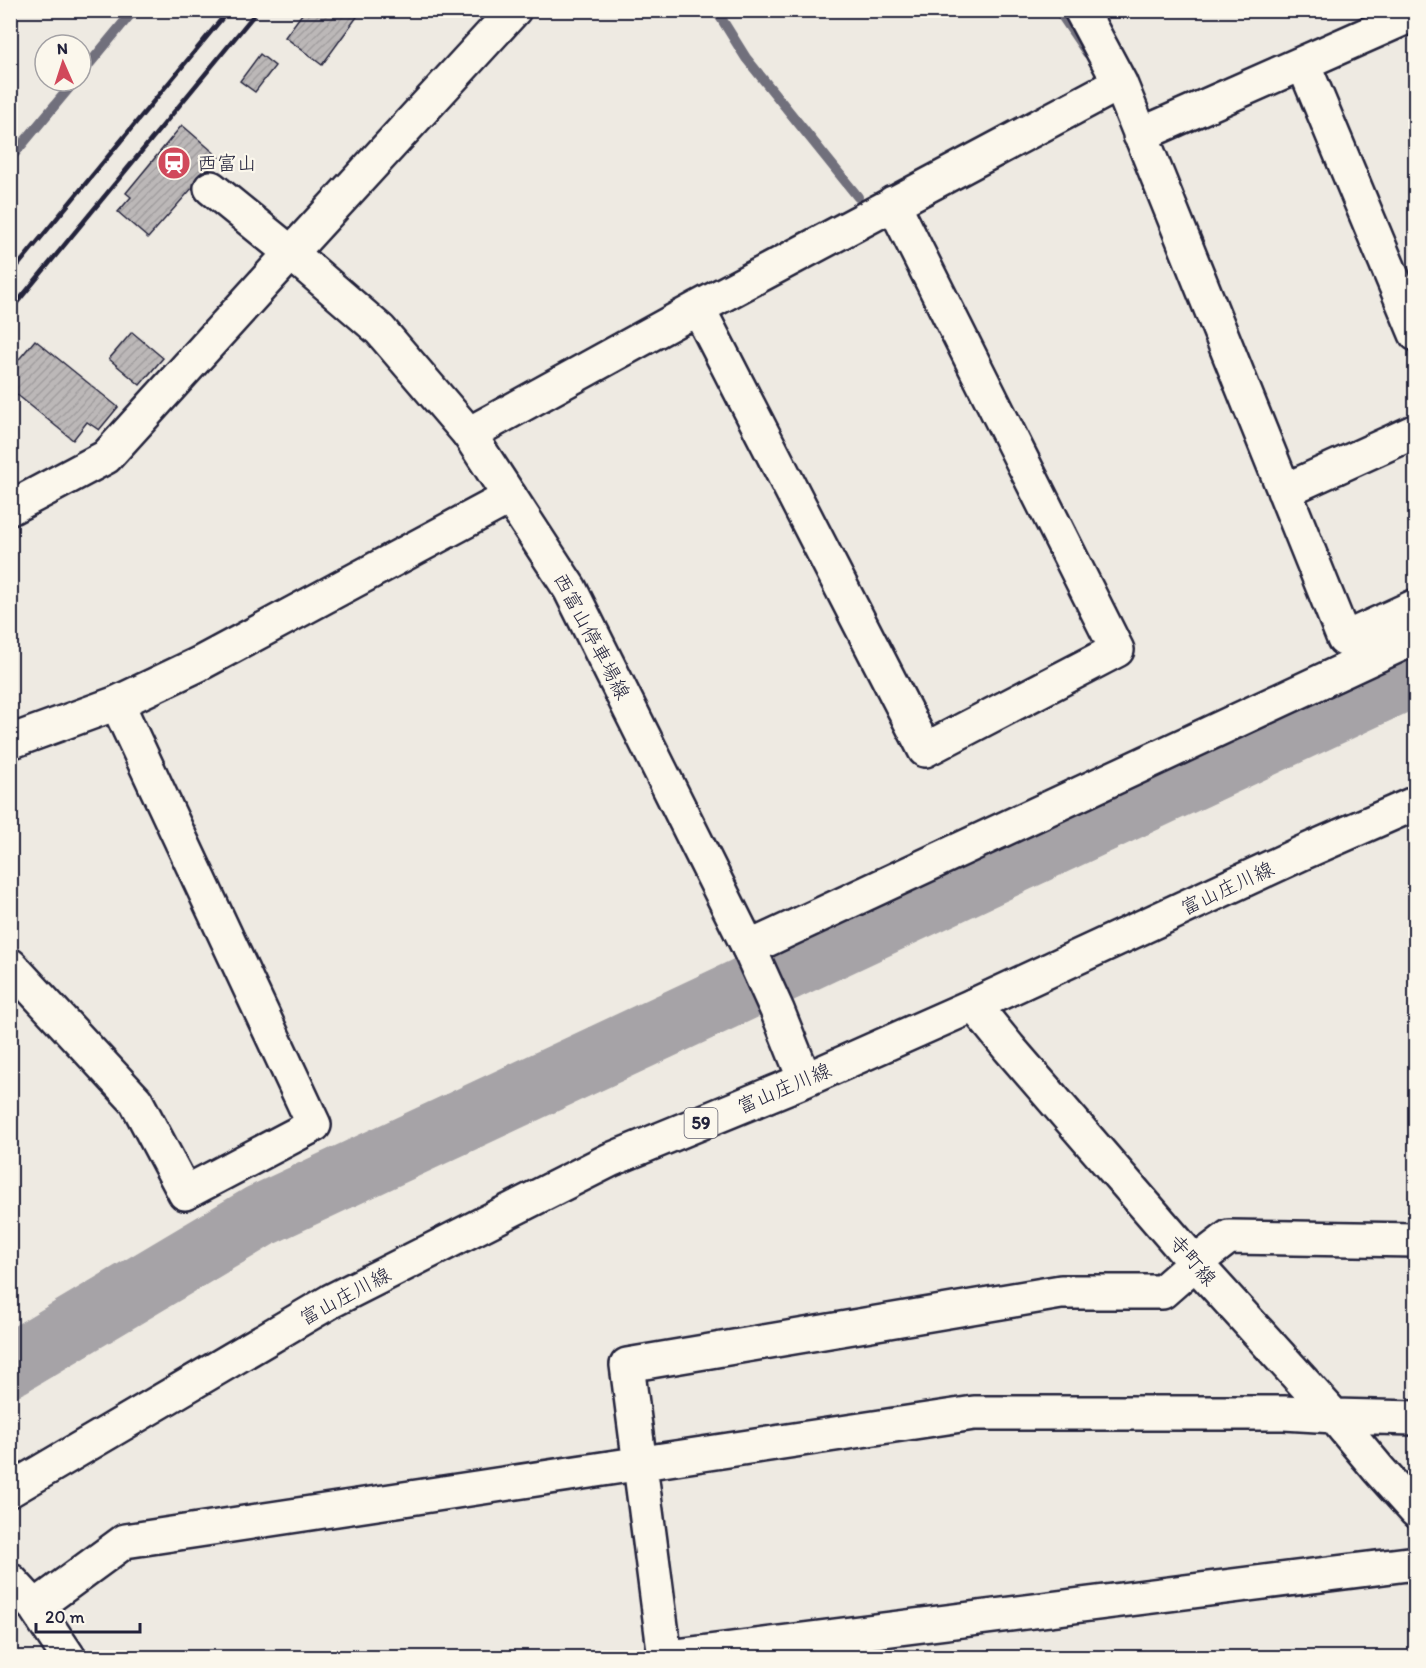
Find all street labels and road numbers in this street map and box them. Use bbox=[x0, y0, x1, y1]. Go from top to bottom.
street label: 西富山停車場線 bbox=[549, 569, 635, 703]
street label: 富山庄川線 bbox=[1177, 856, 1277, 920]
street label: 富山庄川線 bbox=[733, 1057, 835, 1119]
road number: 59 bbox=[684, 1108, 718, 1138]
street label: 寺町線 bbox=[1164, 1229, 1222, 1291]
street label: 富山庄川線 bbox=[295, 1262, 395, 1330]

